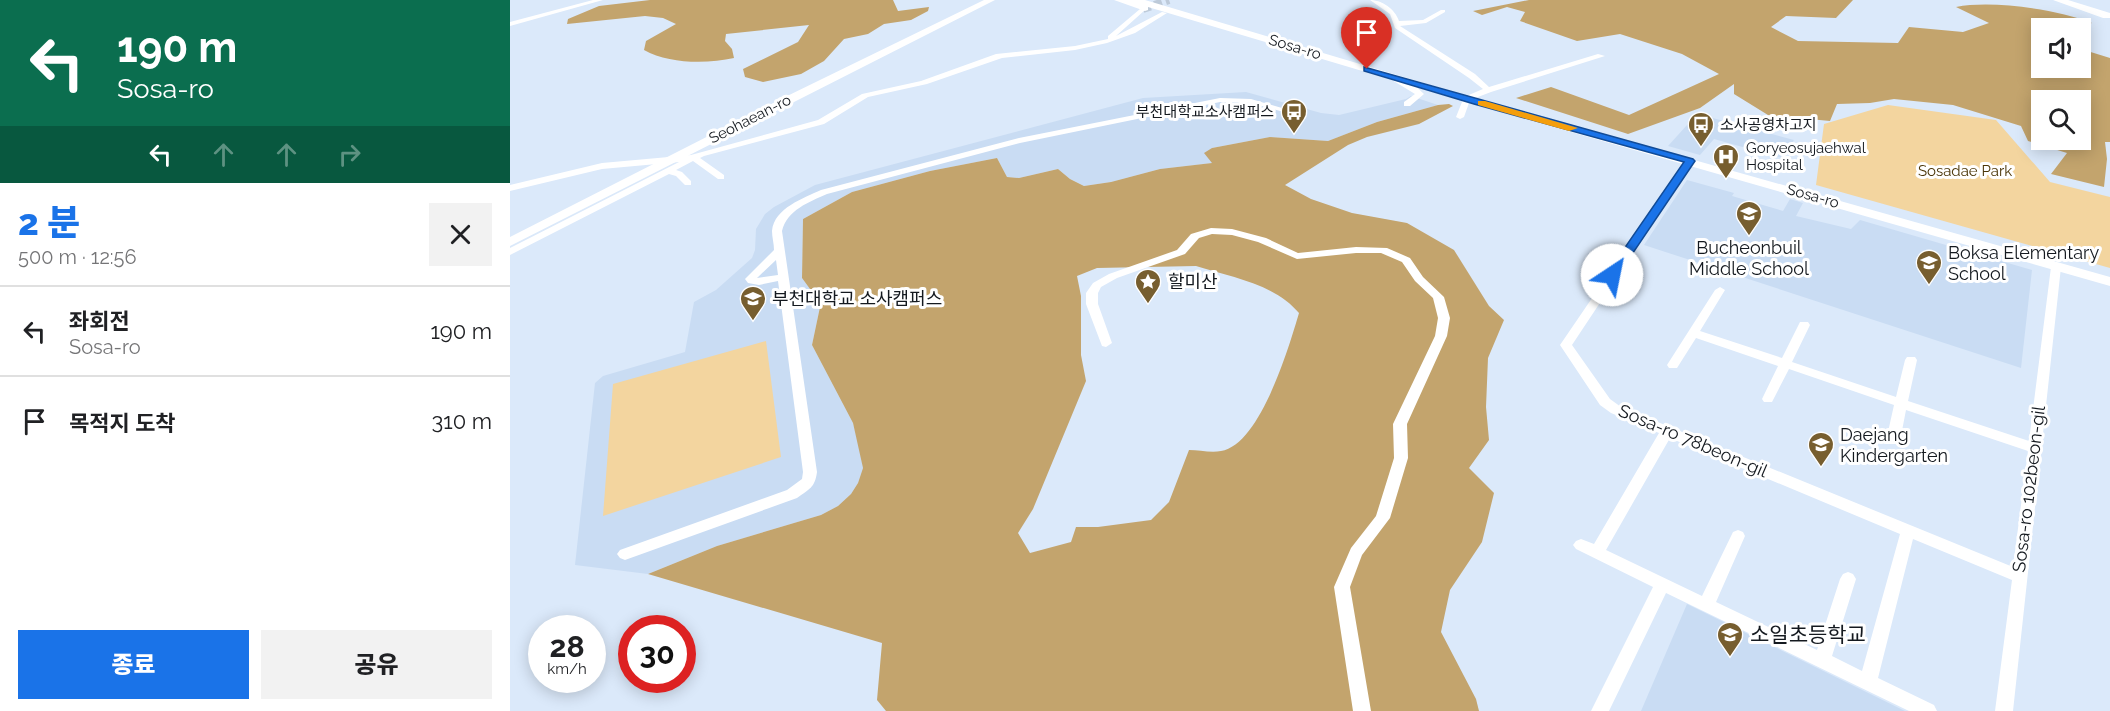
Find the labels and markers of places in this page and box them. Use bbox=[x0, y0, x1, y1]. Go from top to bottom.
pin bbox=[1341, 7, 1392, 69]
bus stop icon: 부천대학교소사캠퍼스 bbox=[1279, 97, 1309, 135]
place label: 부천대학교소사캠퍼스 bbox=[1136, 103, 1274, 121]
bus stop icon: 소사공영차고지 bbox=[1686, 110, 1716, 148]
place label: 소사공영차고지 bbox=[1720, 116, 1817, 134]
place label: Goryeosujaehwal Hospital bbox=[1746, 139, 1867, 174]
hospital icon: Goryeosujaehwal Hospital bbox=[1711, 142, 1741, 180]
school or university icon: Bucheonbuil Middle School bbox=[1734, 199, 1764, 237]
place label: Bucheonbuil Middle School bbox=[1689, 237, 1809, 279]
place label: Boksa Elementary School bbox=[1948, 242, 2099, 284]
school or university icon: Boksa Elementary School bbox=[1914, 248, 1944, 286]
place icon: 할미산 bbox=[1133, 267, 1163, 305]
place label: 할미산 bbox=[1168, 271, 1218, 292]
school or university icon: 부천대학교 소사캠퍼스 bbox=[738, 284, 768, 322]
place label: 부천대학교 소사캠퍼스 bbox=[772, 288, 942, 309]
place label: Daejang Kindergarten bbox=[1840, 424, 1948, 466]
school or university icon: Daejang Kindergarten bbox=[1806, 430, 1836, 468]
school or university icon: 소일초등학교 bbox=[1715, 620, 1745, 658]
place label: 소일초등학교 bbox=[1750, 622, 1866, 647]

